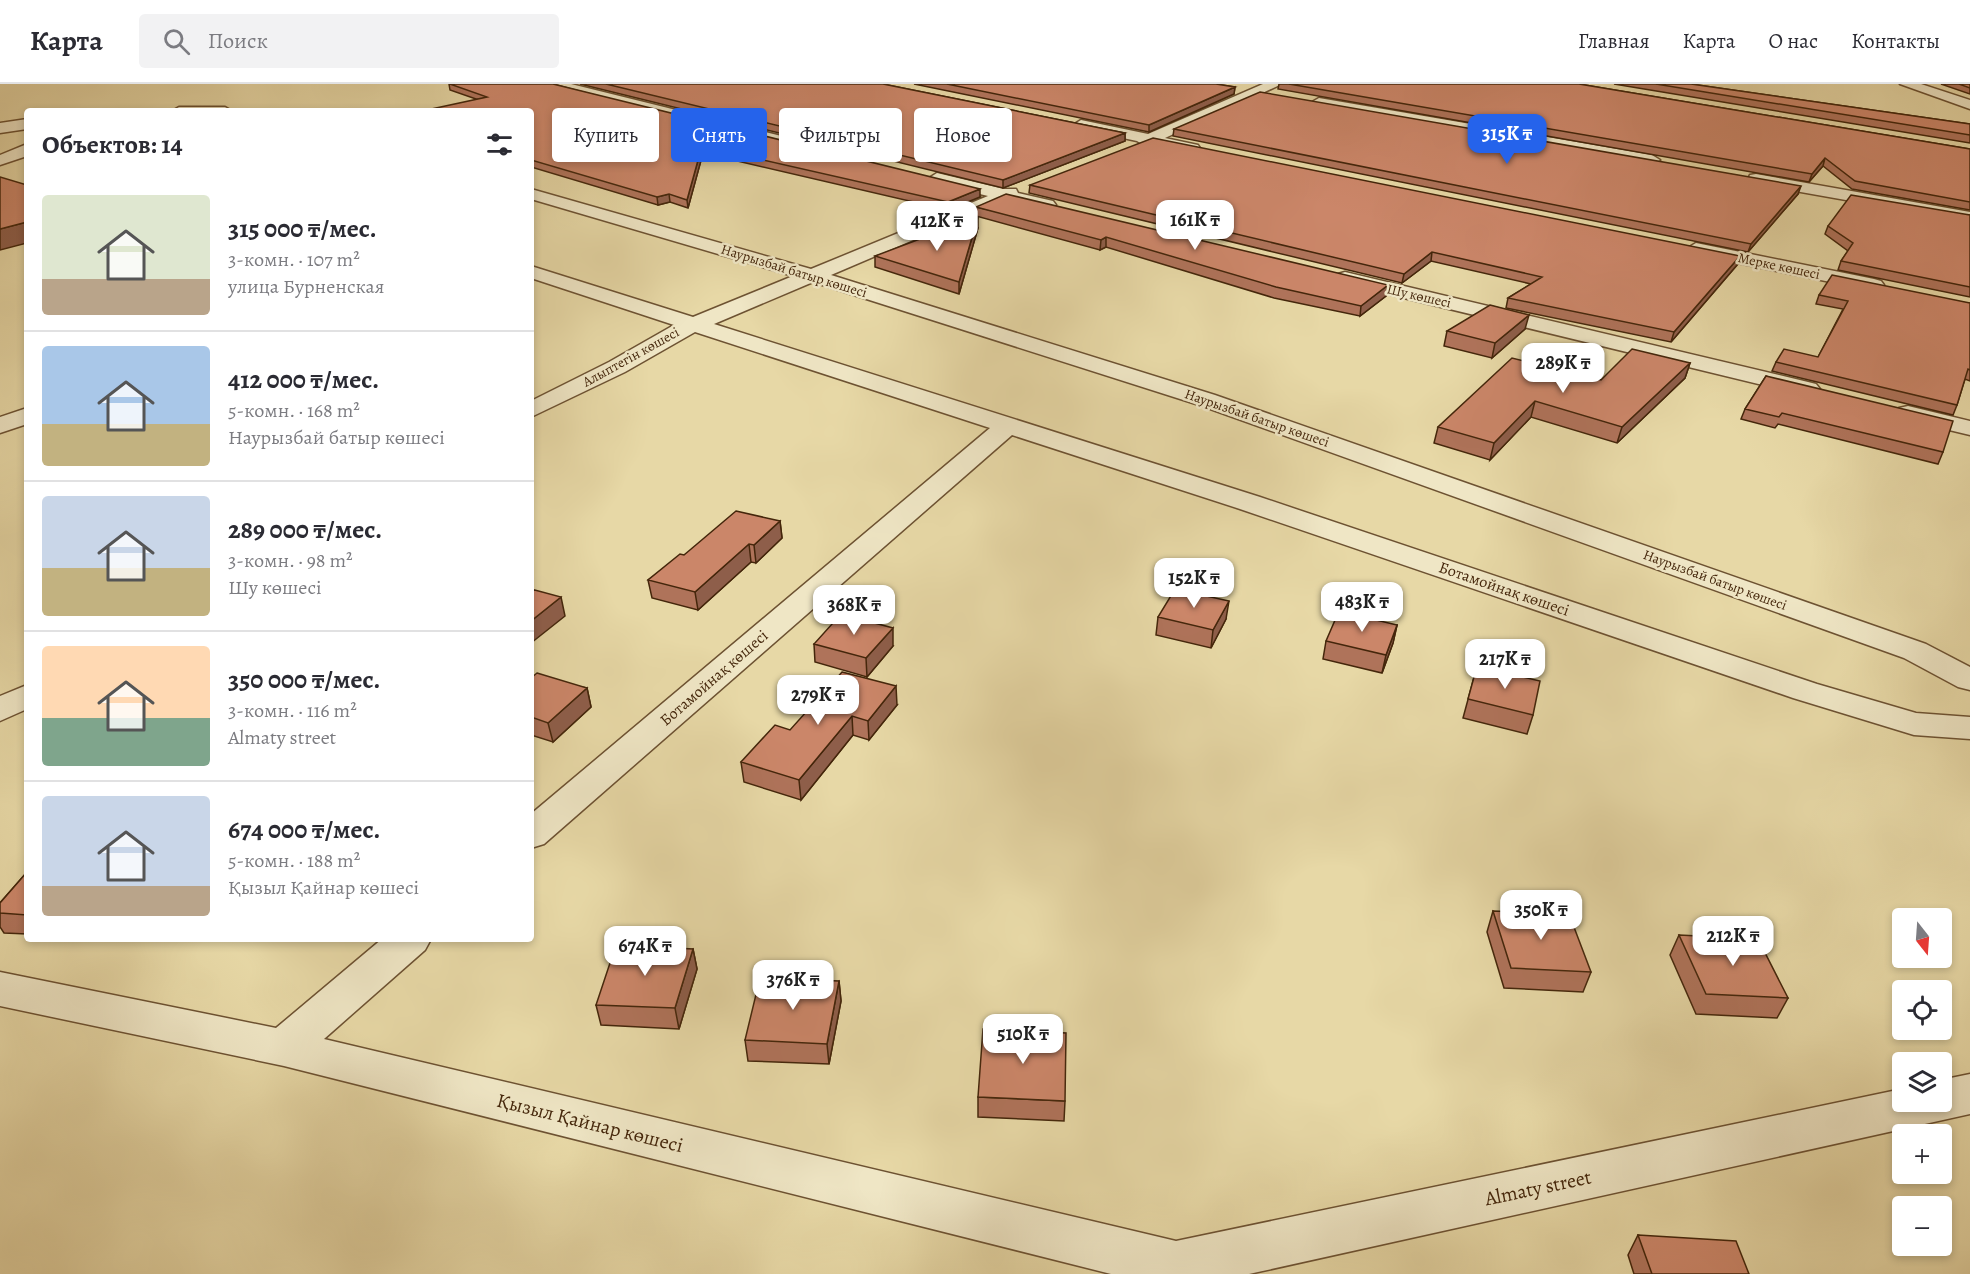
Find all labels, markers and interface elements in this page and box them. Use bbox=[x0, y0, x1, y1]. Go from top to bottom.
search box bbox=[139, 14, 559, 68]
text: Карта bbox=[30, 22, 103, 60]
icon: search bbox=[160, 25, 193, 58]
text: Поиск bbox=[208, 26, 268, 56]
text: Главная bbox=[1578, 27, 1650, 55]
text: Карта bbox=[1683, 27, 1735, 55]
text: О нас bbox=[1768, 27, 1818, 55]
text: Контакты bbox=[1851, 27, 1940, 55]
chip: Купить bbox=[552, 108, 659, 162]
chip: Снять bbox=[671, 108, 767, 162]
chip: Фильтры bbox=[779, 108, 902, 162]
chip: Новое bbox=[914, 108, 1012, 162]
pin: 315K ₸ bbox=[1458, 114, 1556, 165]
text: 315K ₸ bbox=[1482, 120, 1532, 147]
text: Объектов: 14 bbox=[42, 127, 183, 162]
icon: filters bbox=[483, 128, 516, 161]
pin: 161K ₸ bbox=[1146, 200, 1244, 251]
pin: 412K ₸ bbox=[888, 201, 986, 252]
text: 161K ₸ bbox=[1170, 206, 1220, 233]
text: 412K ₸ bbox=[911, 207, 963, 234]
text: 315 000 ₸/мес. bbox=[228, 211, 377, 246]
icon: home bbox=[90, 219, 162, 291]
street label: Наурызбай батыр көшесі bbox=[719, 240, 869, 302]
text: 3-комн. · 107 m² bbox=[228, 246, 360, 273]
street label: Мерке көшесі bbox=[1736, 248, 1822, 284]
text: улица Бурненская bbox=[228, 273, 384, 300]
street label: Шу көшесі bbox=[1385, 279, 1453, 313]
street label: Алыптегін көшесі bbox=[578, 323, 683, 392]
pin: 289K ₸ bbox=[1514, 343, 1612, 394]
text: 289K ₸ bbox=[1536, 349, 1590, 376]
text: 412 000 ₸/мес. bbox=[228, 362, 379, 397]
icon: home bbox=[90, 370, 162, 442]
street label: Наурызбай батыр көшесі bbox=[1182, 384, 1332, 452]
text: 5-комн. · 168 m² bbox=[228, 397, 360, 424]
text: Наурызбай батыр көшесі bbox=[228, 424, 445, 451]
text: 289 000 ₸/мес. bbox=[228, 512, 382, 547]
icon: home bbox=[90, 520, 162, 592]
street label: Наурызбай батыр көшесі bbox=[1640, 545, 1790, 615]
text: 3-комн. · 98 m² bbox=[228, 547, 353, 574]
street label: Ботамойнақ көшесі bbox=[1436, 556, 1572, 622]
pin: 152K ₸ bbox=[1145, 558, 1243, 609]
text: 152K ₸ bbox=[1168, 564, 1220, 591]
text: Шу көшесі bbox=[228, 574, 322, 601]
pin: 483K ₸ bbox=[1313, 582, 1411, 633]
pin: 368K ₸ bbox=[805, 585, 903, 636]
text: 483K ₸ bbox=[1335, 588, 1389, 615]
text: 368K ₸ bbox=[827, 591, 881, 618]
street label: Ботамойнақ көшесі bbox=[655, 625, 773, 731]
pin: 217K ₸ bbox=[1456, 639, 1554, 690]
text: 217K ₸ bbox=[1479, 645, 1531, 672]
text: 350 000 ₸/мес. bbox=[228, 662, 380, 697]
icon: home bbox=[90, 670, 162, 742]
pin: 279K ₸ bbox=[769, 675, 867, 726]
text: 279K ₸ bbox=[791, 681, 845, 708]
text: 3-комн. · 116 m² bbox=[228, 697, 357, 724]
text: Almaty street bbox=[228, 724, 336, 751]
text: 674 000 ₸/мес. bbox=[228, 812, 380, 847]
icon: home bbox=[90, 820, 162, 892]
text: 5-комн. · 188 m² bbox=[228, 847, 360, 874]
text: Қызыл Қайнар көшесі bbox=[228, 874, 419, 901]
pin: 350K ₸ bbox=[1492, 890, 1590, 941]
text: 350K ₸ bbox=[1514, 896, 1568, 923]
north arrow bbox=[1892, 908, 1952, 968]
map controls bbox=[1892, 908, 1952, 1256]
pin: 212K ₸ bbox=[1684, 916, 1782, 967]
text: 212K ₸ bbox=[1707, 922, 1759, 949]
pin: 674K ₸ bbox=[596, 926, 694, 977]
text: 674K ₸ bbox=[618, 932, 672, 959]
pin: 376K ₸ bbox=[744, 960, 842, 1011]
text: 376K ₸ bbox=[767, 966, 819, 993]
button: locate bbox=[1892, 980, 1952, 1040]
pin: 510K ₸ bbox=[974, 1014, 1072, 1065]
text: 510K ₸ bbox=[997, 1020, 1049, 1047]
button: layers bbox=[1892, 1052, 1952, 1112]
street label: Қызыл Қайнар көшесі bbox=[494, 1087, 686, 1159]
button: + bbox=[1892, 1124, 1952, 1184]
street label: Almaty street bbox=[1481, 1163, 1594, 1213]
button: − bbox=[1892, 1196, 1952, 1256]

